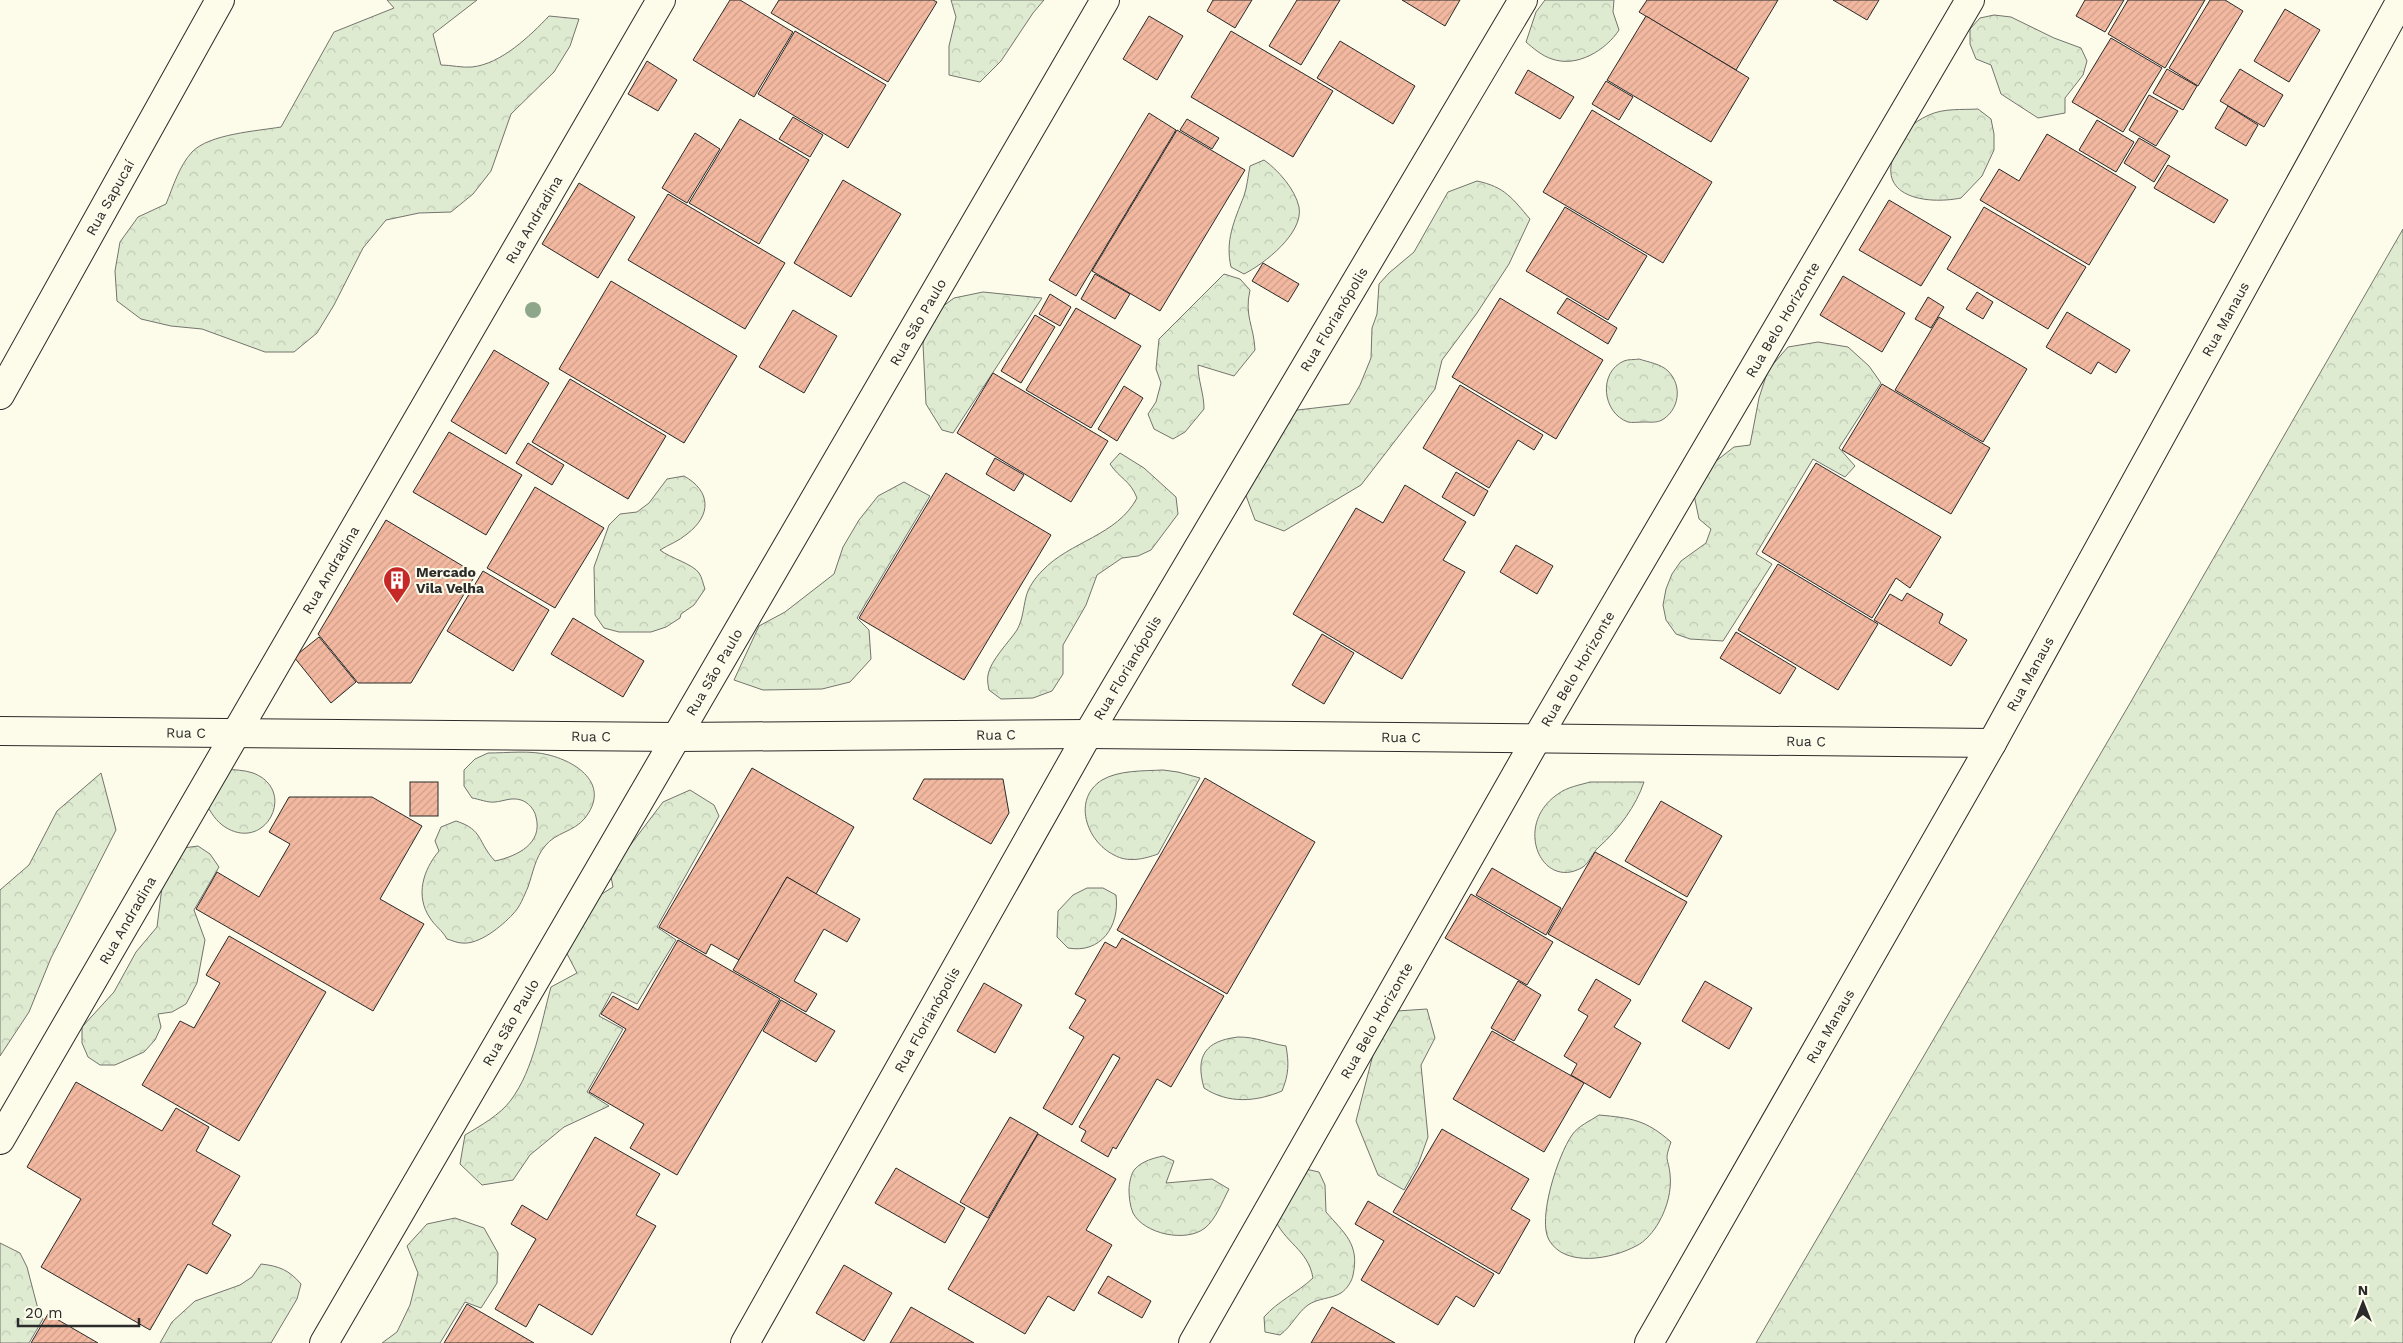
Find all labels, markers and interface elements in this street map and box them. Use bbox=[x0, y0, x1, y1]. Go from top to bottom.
street label: Rua Sapucaí bbox=[83, 157, 137, 238]
street label: Rua Andradina bbox=[502, 173, 565, 266]
street label: Rua Belo Horizonte bbox=[1742, 259, 1823, 380]
street label: Rua Florianópolis bbox=[1297, 264, 1371, 374]
street label: Rua São Paulo bbox=[886, 276, 949, 368]
street label: Rua Manaus bbox=[2198, 279, 2252, 359]
street label: Rua Andradina bbox=[299, 523, 362, 617]
place label: Mercado Vila Velha bbox=[416, 564, 485, 596]
building icon: Mercado Vila Velha bbox=[382, 565, 412, 604]
street label: Rua Belo Horizonte bbox=[1537, 608, 1618, 730]
street label: Rua Florianópolis bbox=[1090, 613, 1164, 723]
street label: Rua São Paulo bbox=[683, 626, 746, 719]
street label: Rua Manaus bbox=[2003, 634, 2057, 714]
street label: Rua C bbox=[166, 724, 206, 741]
street label: Rua C bbox=[976, 727, 1016, 743]
street label: Rua C bbox=[571, 728, 611, 744]
street label: Rua C bbox=[1381, 729, 1421, 745]
street label: Rua C bbox=[1786, 733, 1826, 749]
street label: Rua Andradina bbox=[96, 873, 159, 967]
street label: Rua Belo Horizonte bbox=[1337, 959, 1416, 1081]
street label: Rua Florianópolis bbox=[891, 964, 963, 1075]
street label: Rua São Paulo bbox=[479, 976, 542, 1069]
street label: Rua Manaus bbox=[1803, 986, 1858, 1066]
north arrow bbox=[2338, 1278, 2388, 1328]
text: N bbox=[2358, 1282, 2368, 1298]
scale bar bbox=[18, 1296, 139, 1328]
text: 20 m bbox=[25, 1304, 63, 1322]

